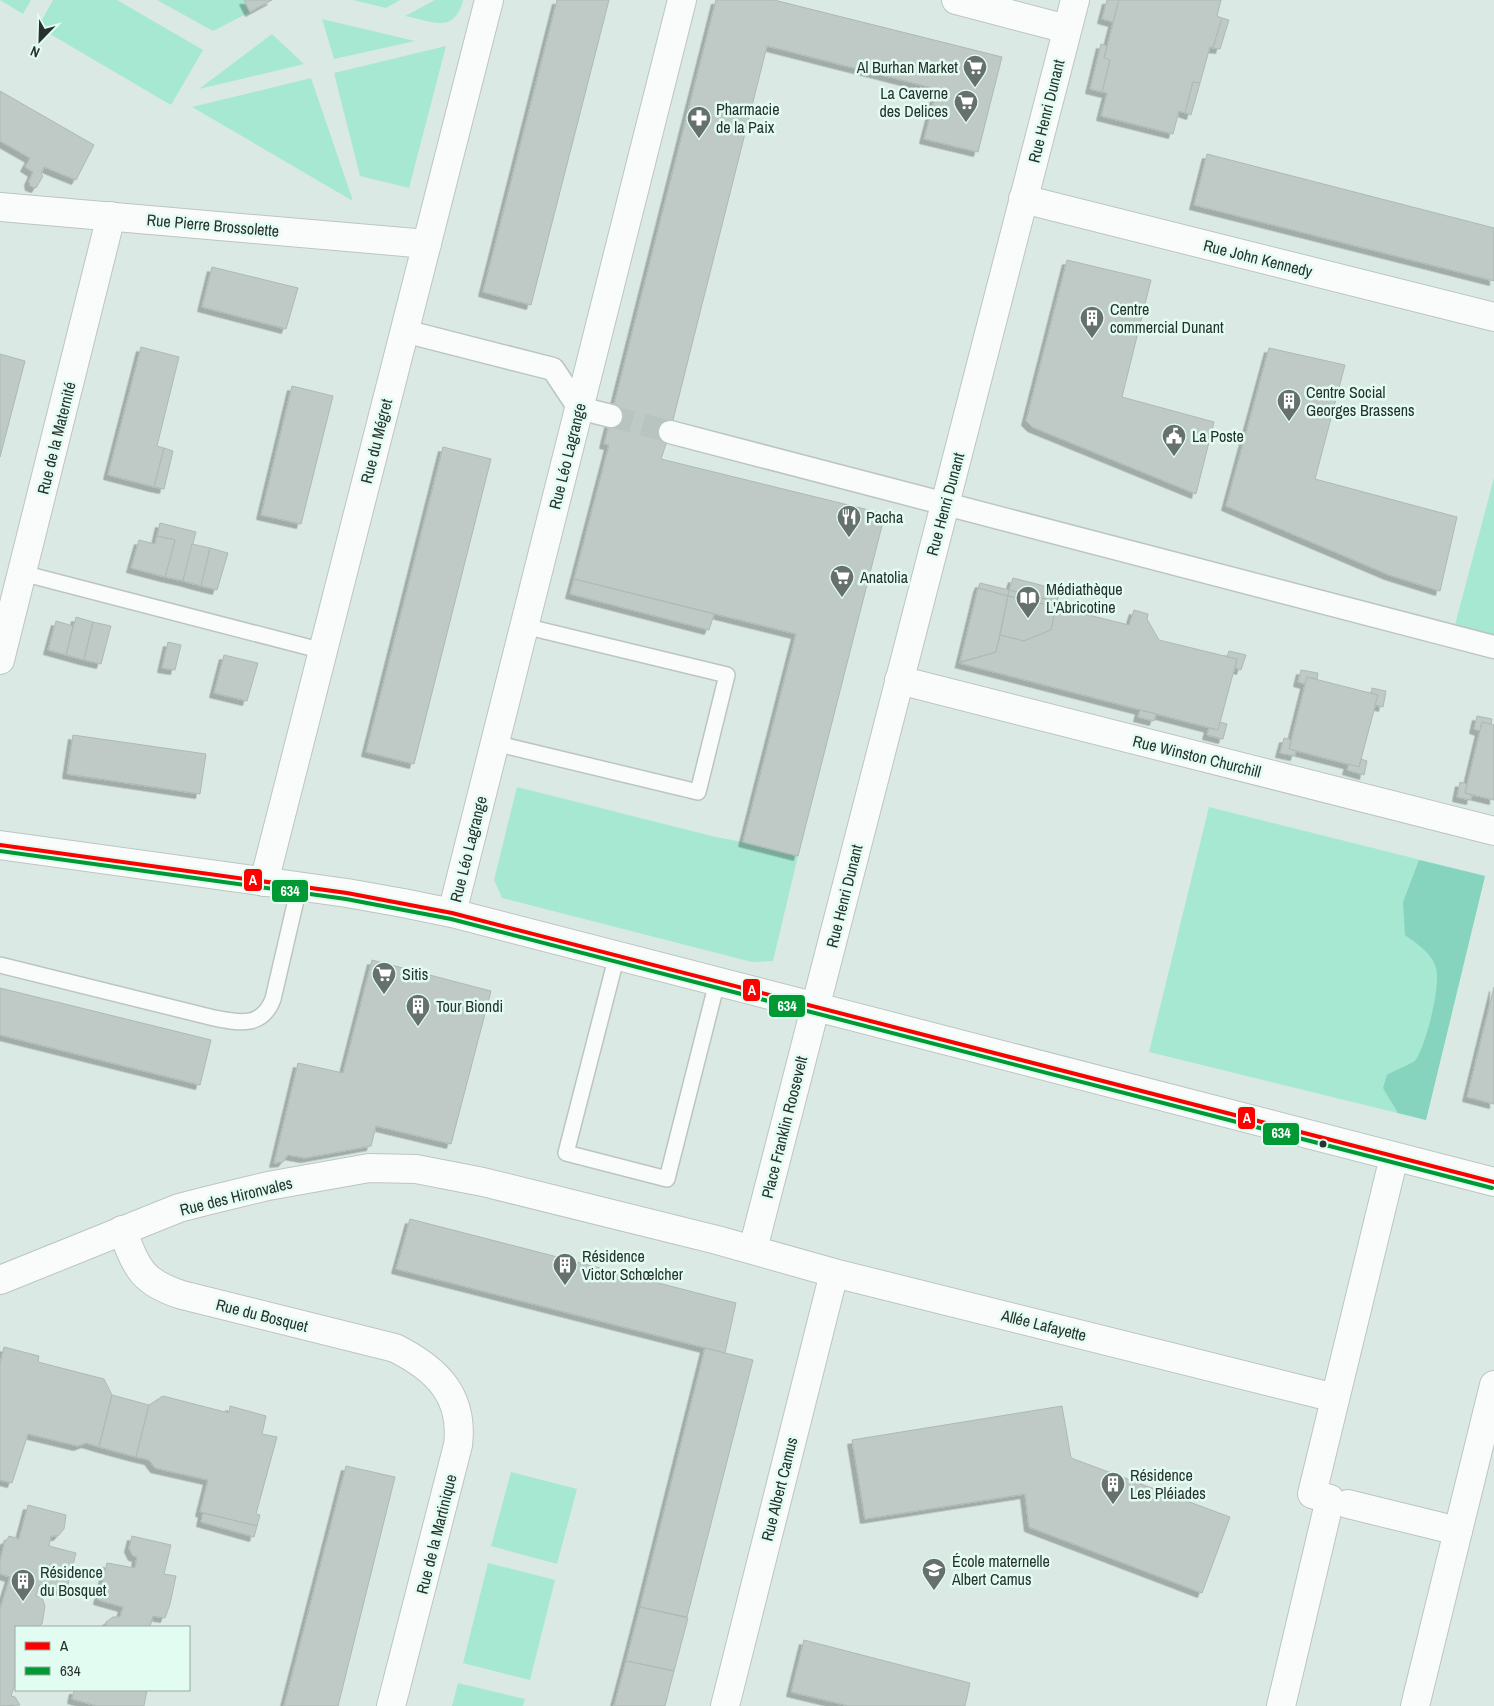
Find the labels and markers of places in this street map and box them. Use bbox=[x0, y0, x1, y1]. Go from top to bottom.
supermarket icon: Al Burhan Market bbox=[962, 54, 988, 88]
place label: Al Burhan Market bbox=[856, 56, 958, 78]
place label: La Caverne des Delices bbox=[879, 82, 948, 122]
supermarket icon: La Caverne des Delices bbox=[953, 89, 979, 123]
place label: Pharmacie de la Paix bbox=[716, 98, 779, 138]
pharmacy icon: Pharmacie de la Paix bbox=[686, 105, 712, 139]
place label: Centre commercial Dunant bbox=[1110, 298, 1224, 338]
building icon: Centre commercial Dunant bbox=[1079, 305, 1105, 339]
place label: Centre Social Georges Brassens bbox=[1306, 381, 1415, 421]
building icon: Centre Social Georges Brassens bbox=[1276, 388, 1302, 422]
public building icon: La Poste bbox=[1161, 423, 1187, 457]
place label: La Poste bbox=[1192, 425, 1244, 447]
restaurant icon: Pacha bbox=[836, 504, 862, 538]
place label: Pacha bbox=[866, 506, 904, 528]
supermarket icon: Anatolia bbox=[829, 564, 855, 598]
place label: Anatolia bbox=[859, 566, 909, 588]
place label: Médiathèque L'Abricotine bbox=[1046, 578, 1123, 618]
library icon: Médiathèque L'Abricotine bbox=[1015, 585, 1041, 619]
supermarket icon: Sitis bbox=[371, 961, 397, 995]
place label: Sitis bbox=[402, 963, 428, 985]
building icon: Tour Biondi bbox=[405, 993, 431, 1027]
place label: Tour Biondi bbox=[436, 995, 503, 1017]
unlabelled marker bbox=[1318, 1139, 1328, 1149]
place label: Résidence Victor Schœlcher bbox=[582, 1245, 684, 1285]
building icon: Résidence Victor Schœlcher bbox=[552, 1252, 578, 1286]
place label: Résidence Les Pléiades bbox=[1130, 1464, 1206, 1504]
building icon: Résidence Les Pléiades bbox=[1100, 1471, 1126, 1505]
place label: École maternelle Albert Camus bbox=[951, 1550, 1050, 1590]
school or university icon: École maternelle Albert Camus bbox=[921, 1557, 947, 1591]
place label: Résidence du Bosquet bbox=[40, 1561, 107, 1601]
building icon: Résidence du Bosquet bbox=[10, 1568, 36, 1602]

